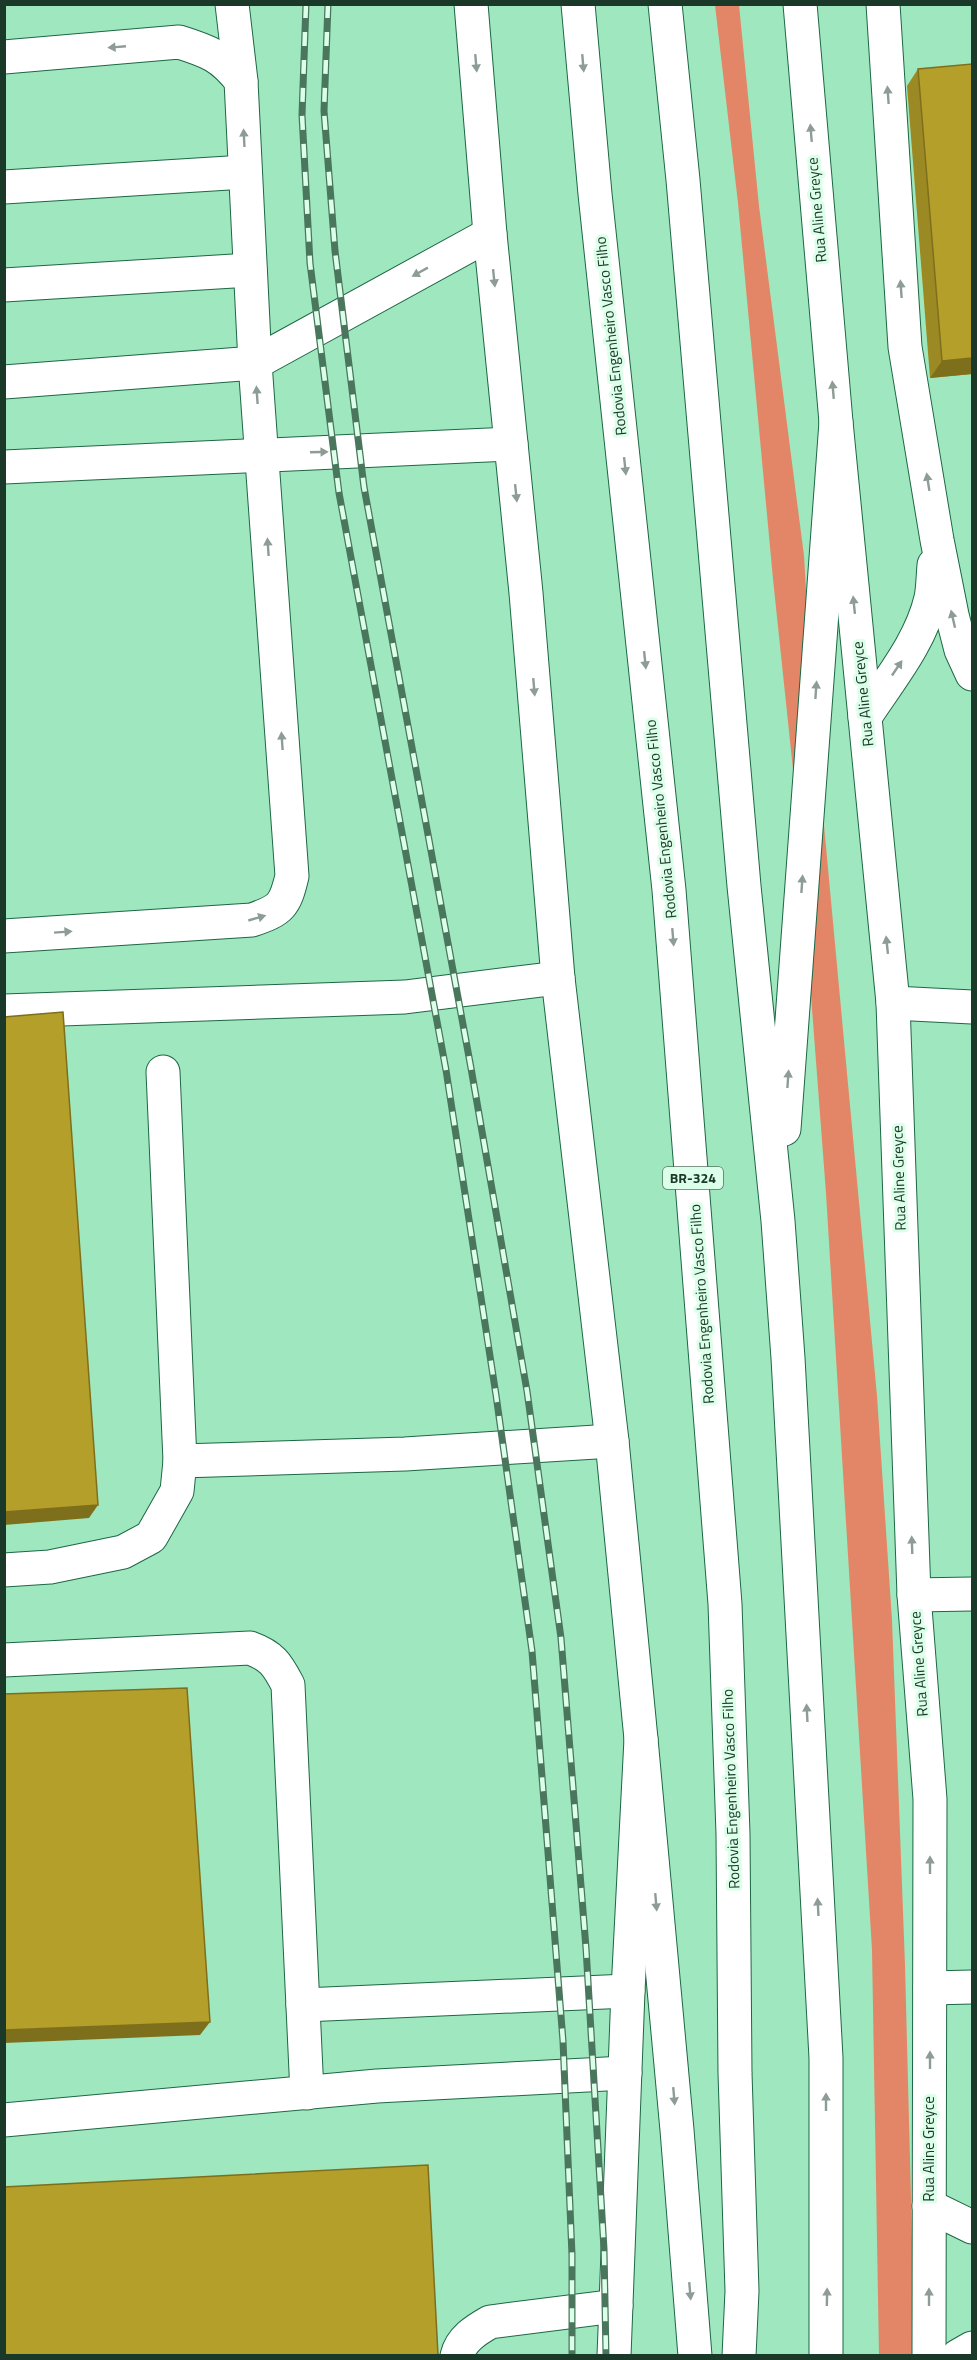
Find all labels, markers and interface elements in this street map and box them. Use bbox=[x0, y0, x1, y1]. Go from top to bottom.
one-way arrow bbox=[107, 42, 126, 52]
one-way arrow bbox=[471, 53, 481, 72]
one-way arrow bbox=[578, 53, 588, 72]
one-way arrow bbox=[883, 85, 892, 104]
one-way arrow bbox=[806, 123, 816, 142]
one-way arrow bbox=[239, 128, 248, 147]
street label: Rua Aline Greyce bbox=[800, 157, 833, 264]
street label: Rodovia Engenheiro Vasco Filho bbox=[589, 235, 632, 437]
one-way arrow bbox=[411, 267, 428, 277]
one-way arrow bbox=[489, 269, 499, 288]
one-way arrow bbox=[896, 280, 906, 299]
one-way arrow bbox=[828, 380, 838, 399]
one-way arrow bbox=[252, 386, 262, 405]
one-way arrow bbox=[310, 447, 329, 456]
one-way arrow bbox=[620, 456, 630, 475]
one-way arrow bbox=[923, 472, 932, 491]
one-way arrow bbox=[511, 483, 521, 502]
one-way arrow bbox=[263, 537, 272, 556]
one-way arrow bbox=[849, 595, 859, 614]
one-way arrow bbox=[948, 610, 958, 628]
street label: Rua Aline Greyce bbox=[846, 640, 879, 748]
one-way arrow bbox=[640, 650, 650, 669]
one-way arrow bbox=[892, 660, 903, 677]
one-way arrow bbox=[529, 678, 539, 697]
one-way arrow bbox=[811, 680, 821, 699]
street label: Rodovia Engenheiro Vasco Filho bbox=[639, 718, 682, 920]
one-way arrow bbox=[277, 732, 287, 751]
one-way arrow bbox=[797, 875, 807, 894]
one-way arrow bbox=[248, 913, 266, 922]
one-way arrow bbox=[53, 928, 72, 937]
one-way arrow bbox=[668, 928, 678, 947]
one-way arrow bbox=[882, 936, 892, 955]
one-way arrow bbox=[783, 1069, 793, 1088]
street label: Rua Aline Greyce bbox=[885, 1125, 912, 1231]
road number: BR-324 bbox=[663, 1167, 723, 1189]
street label: Rodovia Engenheiro Vasco Filho bbox=[683, 1203, 720, 1405]
one-way arrow bbox=[908, 1535, 917, 1554]
street label: Rua Aline Greyce bbox=[903, 1611, 934, 1717]
street label: Rodovia Engenheiro Vasco Filho bbox=[716, 1689, 745, 1889]
one-way arrow bbox=[802, 1703, 812, 1722]
one-way arrow bbox=[925, 1856, 935, 1875]
one-way arrow bbox=[651, 1893, 661, 1912]
one-way arrow bbox=[813, 1898, 822, 1917]
one-way arrow bbox=[925, 2051, 935, 2070]
one-way arrow bbox=[669, 2087, 679, 2106]
one-way arrow bbox=[821, 2093, 831, 2112]
street label: Rua Aline Greyce bbox=[917, 2096, 940, 2202]
one-way arrow bbox=[685, 2281, 695, 2300]
one-way arrow bbox=[822, 2288, 832, 2307]
one-way arrow bbox=[924, 2288, 934, 2307]

